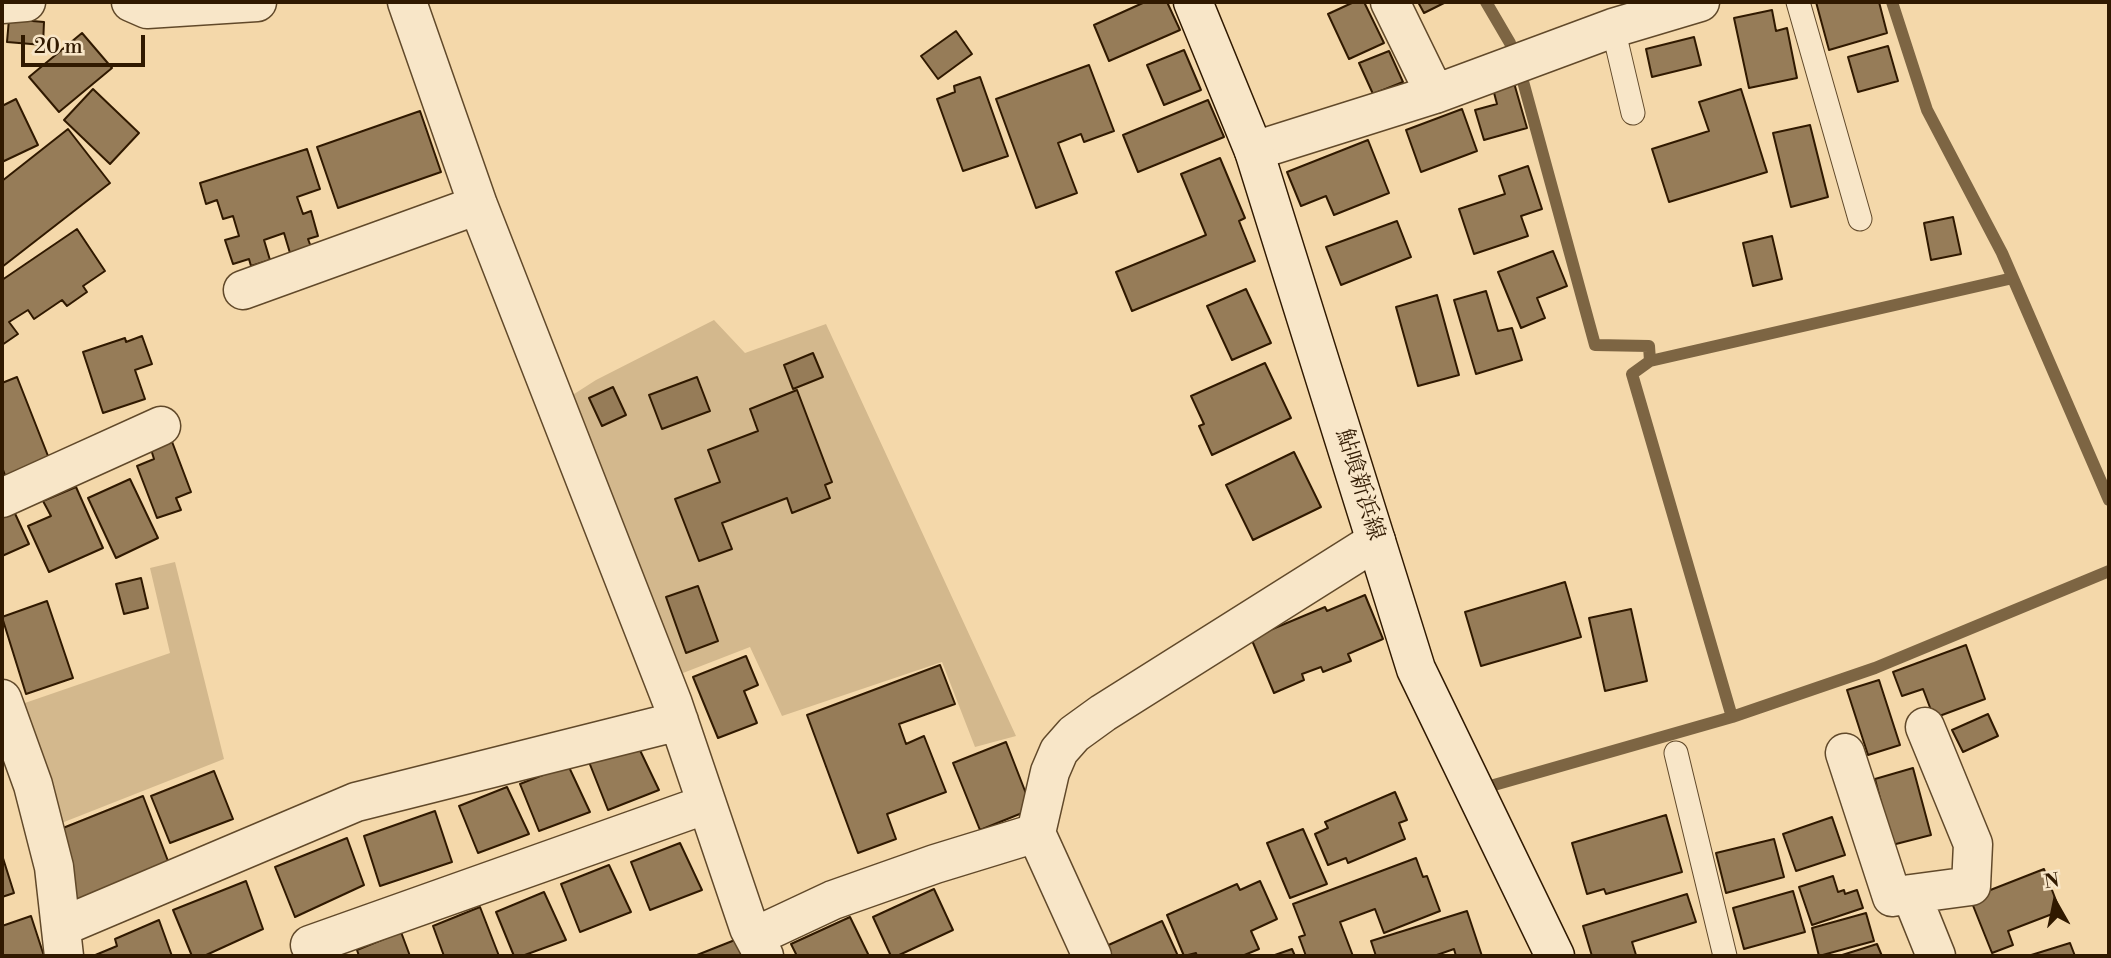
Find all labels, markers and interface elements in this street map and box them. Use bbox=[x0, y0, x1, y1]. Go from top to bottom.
scale bar bbox=[24, 21, 149, 65]
text: 20 m bbox=[34, 34, 83, 60]
street label: 鮎喰新浜線 bbox=[1329, 426, 1389, 544]
north arrow bbox=[2020, 867, 2090, 937]
text: N bbox=[2042, 868, 2061, 894]

